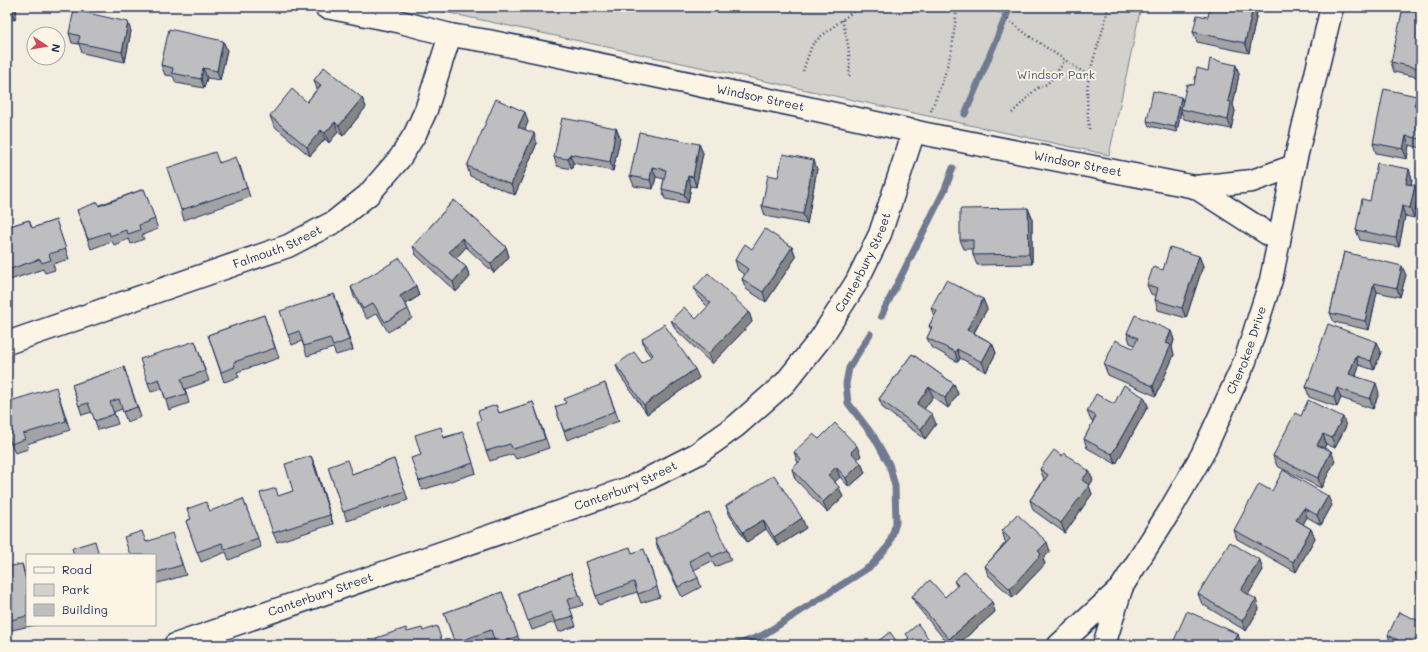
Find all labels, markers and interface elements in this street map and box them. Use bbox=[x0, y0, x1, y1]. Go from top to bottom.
north arrow bbox=[26, 26, 66, 66]
text: N bbox=[48, 43, 64, 54]
park label: Windsor Park bbox=[1017, 66, 1095, 82]
street label: Windsor Street bbox=[715, 80, 806, 114]
street label: Windsor Street bbox=[1032, 146, 1123, 179]
street label: Canterbury Street bbox=[830, 210, 894, 315]
street label: Falmouth Street bbox=[231, 221, 324, 271]
street label: Cherokee Drive bbox=[1222, 304, 1269, 396]
street label: Canterbury Street bbox=[572, 457, 679, 513]
legend bbox=[26, 554, 156, 626]
text: Road bbox=[62, 561, 92, 577]
street label: Canterbury Street bbox=[266, 568, 375, 619]
text: Park bbox=[62, 581, 89, 597]
text: Building bbox=[62, 601, 108, 617]

